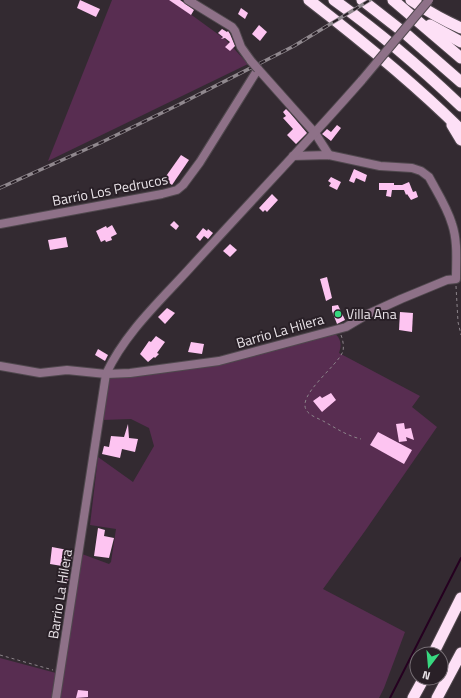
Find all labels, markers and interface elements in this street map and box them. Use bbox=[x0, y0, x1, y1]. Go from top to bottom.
street label: Barrio Los Pedrucos bbox=[50, 168, 170, 211]
place label: Villa Ana bbox=[346, 303, 397, 324]
street label: Barrio La Hilera bbox=[234, 308, 326, 353]
marker: Villa Ana bbox=[333, 309, 343, 319]
street label: Barrio La Hilera bbox=[42, 548, 77, 640]
north arrow bbox=[409, 646, 449, 686]
text: N bbox=[420, 667, 432, 684]

